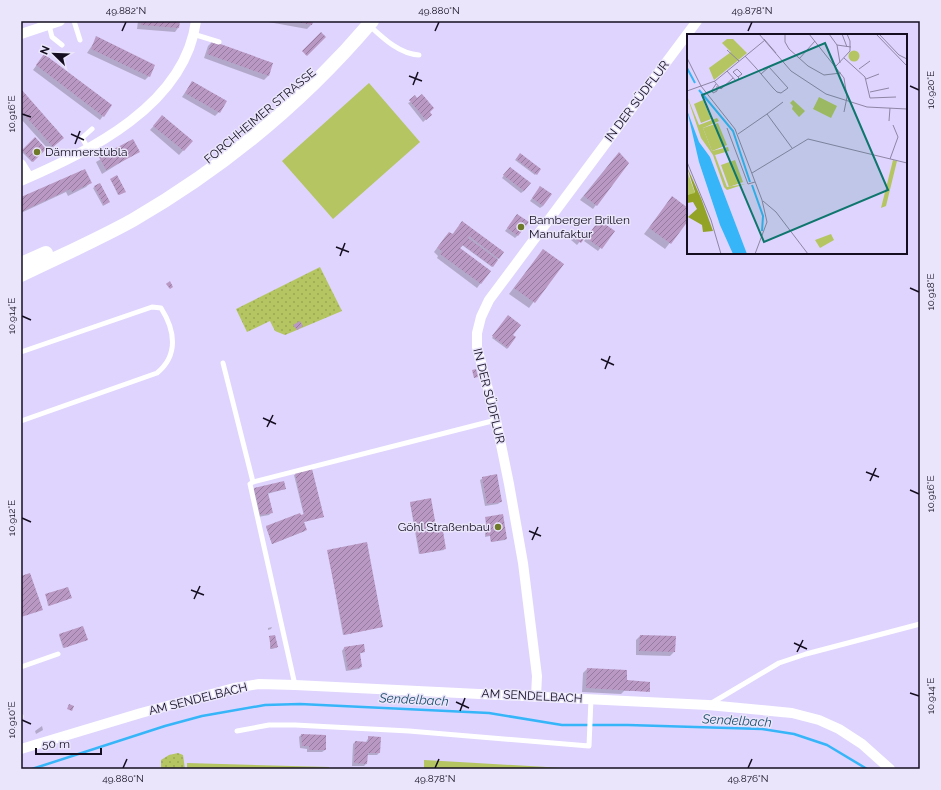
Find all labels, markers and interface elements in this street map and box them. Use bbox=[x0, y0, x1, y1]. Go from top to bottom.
text: 49.882°N bbox=[106, 5, 146, 16]
text: 49.880°N bbox=[418, 5, 460, 16]
text: 49.878°N bbox=[732, 5, 772, 16]
north arrow bbox=[34, 34, 74, 74]
inset map bbox=[687, 34, 907, 254]
text: N bbox=[38, 44, 53, 57]
street label: IN DER SÜDFLUR bbox=[602, 58, 672, 144]
street label: FORCHHEIMER STRASSE bbox=[202, 65, 318, 167]
text: 10.920°E bbox=[925, 71, 936, 109]
text: 10.916°E bbox=[6, 95, 17, 133]
place label: Dämmerstübla bbox=[45, 145, 128, 159]
marker: Dämmerstübla bbox=[32, 147, 42, 157]
place label: Bamberger Brillen Manufaktur bbox=[529, 213, 630, 241]
marker: Bamberger Brillen Manufaktur bbox=[516, 222, 526, 232]
text: 10.918°E bbox=[925, 273, 936, 311]
text: 10.914°E bbox=[6, 298, 17, 334]
street label: IN DER SÜDFLUR bbox=[470, 347, 508, 445]
text: 10.916°E bbox=[925, 475, 936, 513]
text: 10.912°E bbox=[6, 500, 17, 536]
place label: Göhl Straßenbau bbox=[398, 520, 490, 534]
marker: Göhl Straßenbau bbox=[493, 522, 503, 532]
text: 10.914°E bbox=[925, 678, 936, 714]
street label: AM SENDELBACH bbox=[147, 680, 249, 718]
street label: AM SENDELBACH bbox=[481, 686, 583, 706]
water label: Sendelbach bbox=[378, 690, 449, 709]
text: 10.910°E bbox=[6, 701, 17, 739]
water label: Sendelbach bbox=[701, 711, 772, 730]
scale bar bbox=[36, 730, 101, 756]
text: 50 m bbox=[42, 737, 70, 751]
text: 49.880°N bbox=[102, 773, 144, 784]
text: 49.878°N bbox=[415, 773, 455, 784]
text: 49.876°N bbox=[728, 773, 768, 784]

